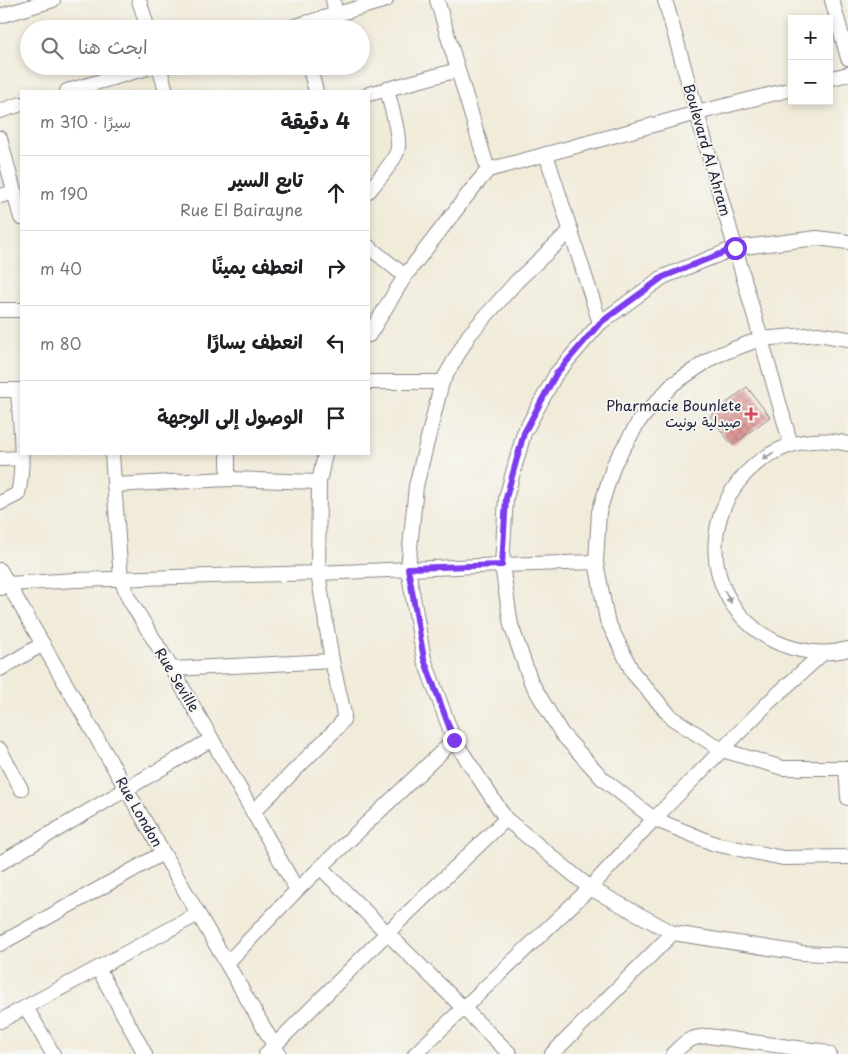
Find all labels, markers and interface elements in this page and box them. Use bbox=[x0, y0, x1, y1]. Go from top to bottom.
map controls bbox=[788, 15, 833, 105]
button: + bbox=[788, 15, 833, 60]
search box bbox=[20, 20, 370, 75]
text: ابحث هنا bbox=[78, 32, 148, 60]
icon: search bbox=[38, 34, 66, 62]
button: − bbox=[788, 60, 833, 105]
street label: Boulevard Al Ahram bbox=[679, 81, 736, 219]
text: 4 دقيقة bbox=[281, 104, 350, 136]
text: سيرًا · 310 m bbox=[40, 109, 131, 133]
text: تابع السير bbox=[229, 165, 303, 193]
icon: ahead bbox=[322, 179, 350, 207]
text: 190 m bbox=[40, 181, 88, 205]
text: Rue El Bairayne bbox=[180, 197, 303, 221]
route start bbox=[724, 237, 747, 260]
text: انعطف يمينًا bbox=[212, 252, 303, 280]
icon: right bbox=[322, 254, 350, 282]
text: 40 m bbox=[40, 256, 82, 280]
text: انعطف يسارًا bbox=[207, 327, 303, 355]
icon: left bbox=[322, 329, 350, 357]
text: 80 m bbox=[40, 331, 81, 355]
place label: Pharmacie Bounlete صيدلية بونيت bbox=[606, 395, 741, 432]
text: الوصول إلى الوجهة bbox=[157, 402, 303, 430]
icon: arrive bbox=[322, 404, 350, 432]
marker: Pharmacie Bounlete صيدلية بونيت bbox=[745, 408, 757, 420]
one-way arrow bbox=[761, 451, 774, 460]
one-way arrow bbox=[724, 590, 733, 604]
street label: Rue Seville bbox=[150, 644, 205, 716]
route end bbox=[443, 729, 466, 752]
street label: Rue London bbox=[111, 773, 168, 851]

